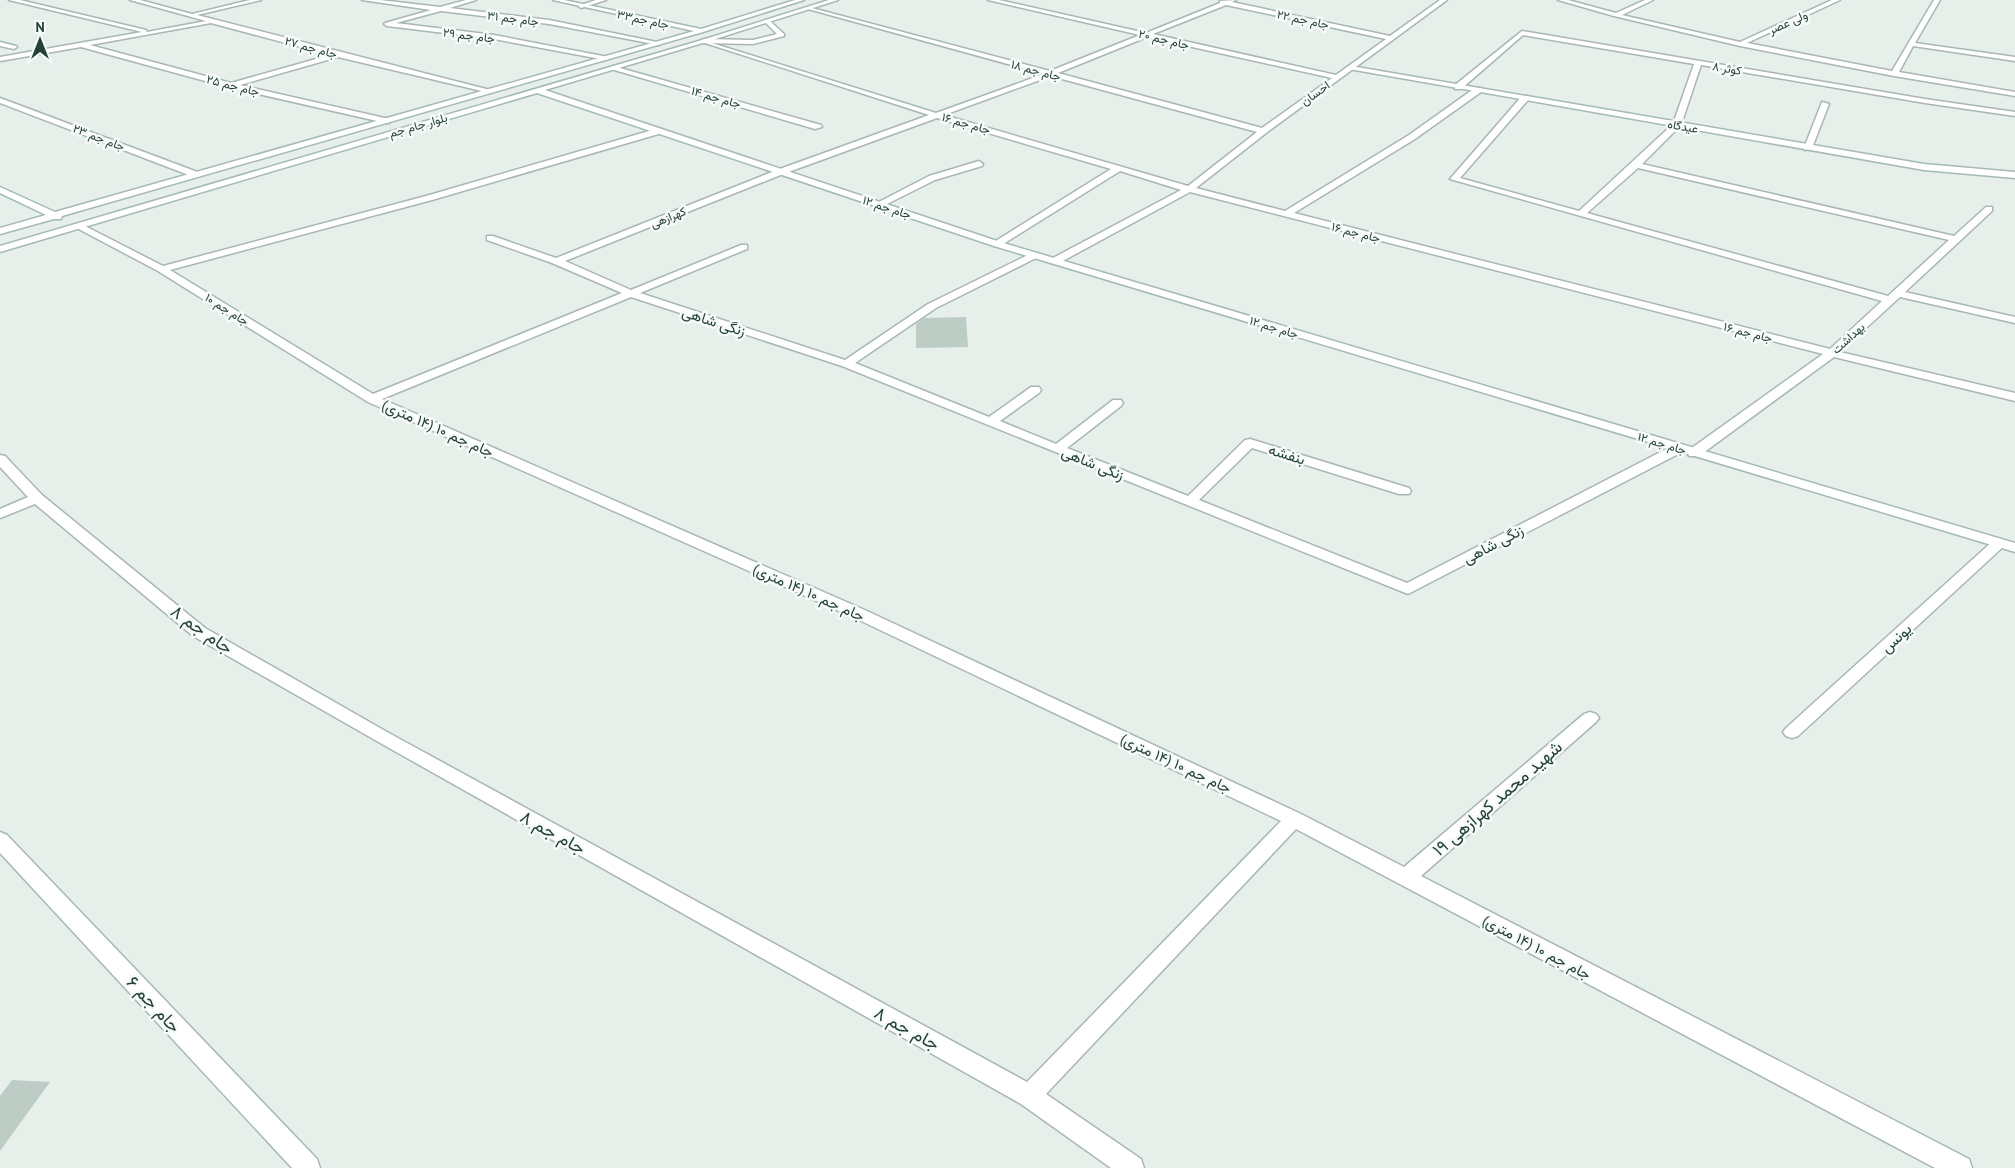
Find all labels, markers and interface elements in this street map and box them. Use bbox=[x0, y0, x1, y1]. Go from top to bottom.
street label: جام جم۳۳ bbox=[615, 6, 670, 33]
street label: جام جم ۲۲ bbox=[1275, 6, 1330, 33]
street label: جام جم ۳۱ bbox=[486, 7, 540, 30]
street label: ولی عصر bbox=[1765, 7, 1810, 39]
north arrow bbox=[15, 15, 65, 65]
text: N bbox=[35, 18, 45, 36]
street label: جام جم ۲۹ bbox=[442, 24, 496, 47]
street label: جام جم ۲۰ bbox=[1137, 26, 1191, 53]
street label: جام جم ۲۷ bbox=[283, 33, 339, 62]
street label: جام جم ۱۸ bbox=[1009, 56, 1063, 85]
street label: کوثر ۸ bbox=[1711, 58, 1743, 79]
street label: جام جم ۲۵ bbox=[205, 71, 261, 100]
street label: احسان bbox=[1298, 77, 1332, 109]
street label: جام جم ۱۴ bbox=[689, 83, 742, 112]
street label: جام جم ۱۶ bbox=[940, 109, 992, 138]
street label: بلوار جام جم bbox=[387, 110, 449, 141]
street label: عیدگاه bbox=[1666, 116, 1700, 136]
street label: جام جم ۲۳ bbox=[70, 120, 127, 155]
street label: جام جم ۱۲ bbox=[861, 192, 913, 223]
street label: کهرازهی bbox=[648, 203, 688, 232]
street label: جام جم ۱۶ bbox=[1330, 219, 1382, 246]
street label: جام جم ۱۰ bbox=[202, 290, 252, 329]
street label: زنگی شاهی bbox=[680, 302, 748, 341]
street label: جام جم ۱۲ bbox=[1248, 313, 1300, 342]
street label: جام جم ۱۶ bbox=[1722, 319, 1774, 346]
street label: بهداشت bbox=[1828, 319, 1868, 357]
street label: جام جم ۱۰ (۱۴ متری) bbox=[379, 395, 497, 462]
street label: جام جم ۱۲ bbox=[1636, 429, 1688, 458]
street label: بنفشه bbox=[1266, 439, 1308, 469]
street label: زنگی شاهی bbox=[1059, 442, 1127, 485]
street label: زنگی شاهی bbox=[1460, 520, 1527, 569]
street label: جام جم ۱۰ (۱۴ متری) bbox=[750, 559, 868, 626]
street label: جام جم ۸ bbox=[166, 599, 238, 660]
street label: یونس bbox=[1877, 619, 1916, 658]
street label: جام جم ۱۰ (۱۴ متری) bbox=[1117, 729, 1234, 798]
street label: شهید محمد کهرازهی ۱۹ bbox=[1427, 735, 1567, 861]
street label: جام جم ۸ bbox=[516, 805, 590, 860]
street label: جام جم ۱۰ (۱۴ متری) bbox=[1479, 910, 1595, 984]
street label: جام جم ۶ bbox=[121, 971, 186, 1038]
street label: جام جم ۸ bbox=[870, 1001, 944, 1056]

